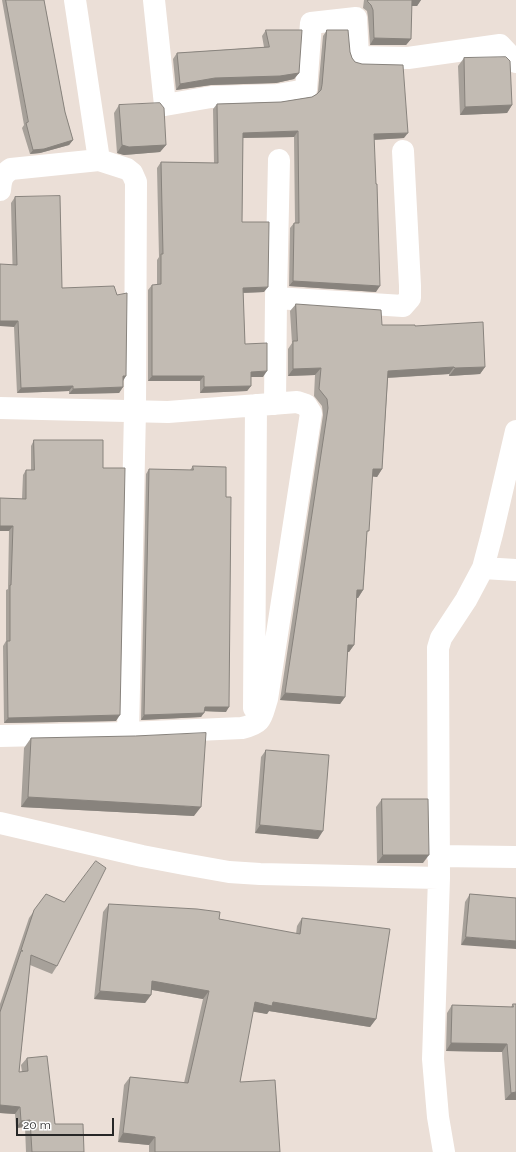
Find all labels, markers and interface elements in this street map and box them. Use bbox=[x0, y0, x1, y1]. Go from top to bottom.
scale bar bbox=[18, 1110, 116, 1136]
text: 20 m bbox=[23, 1118, 51, 1132]

